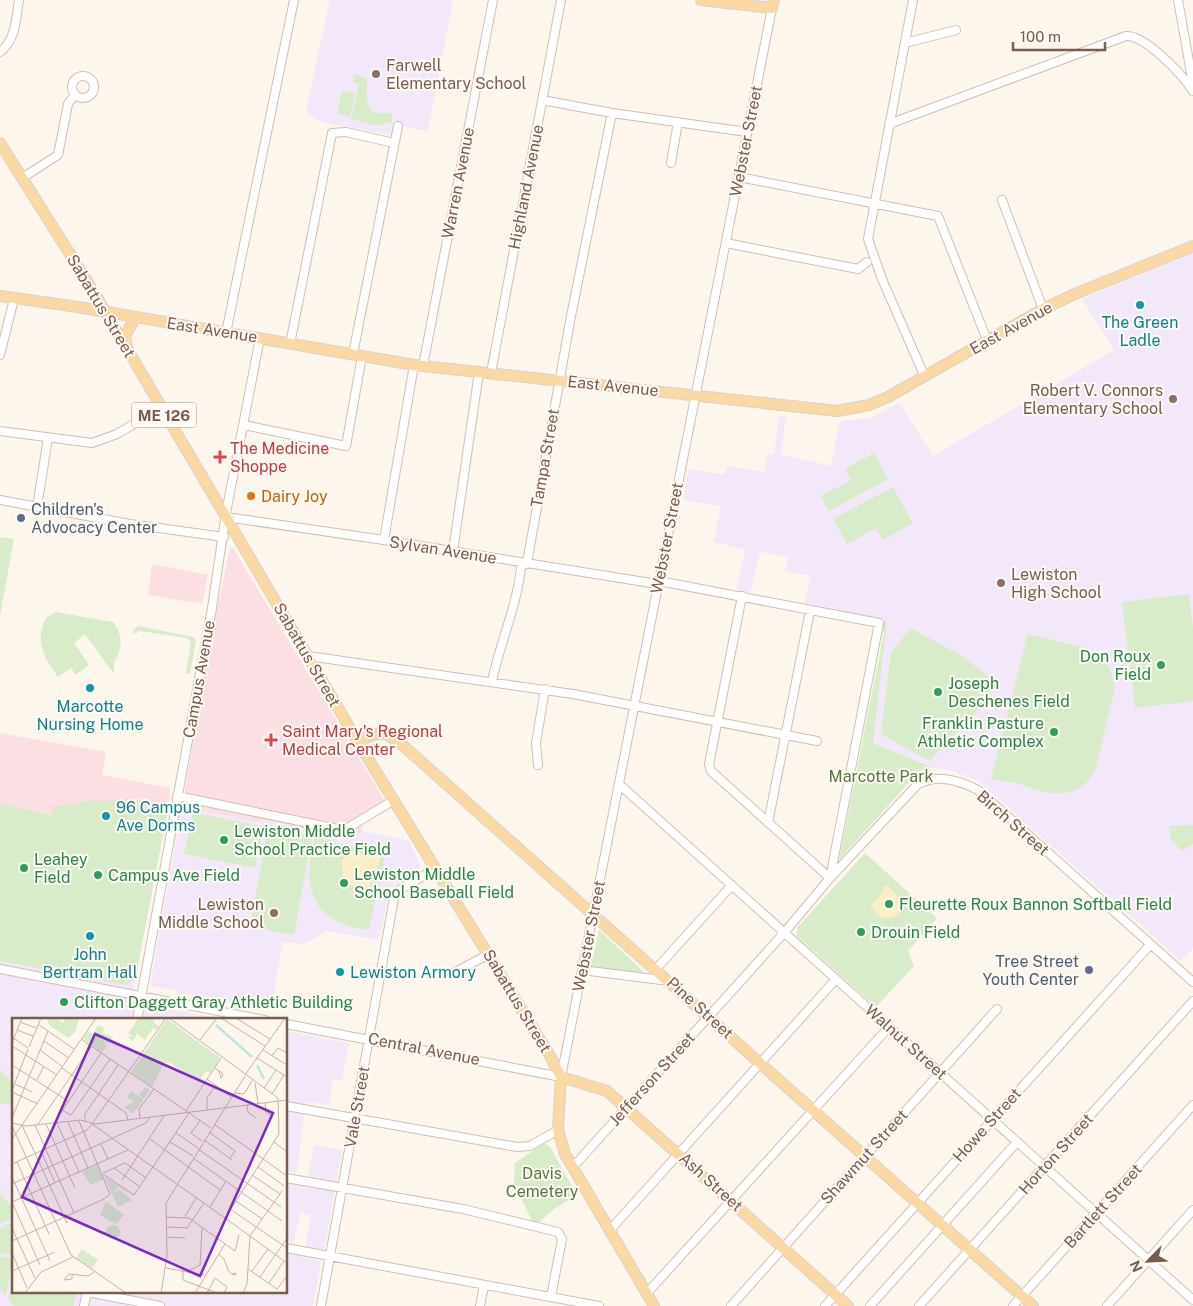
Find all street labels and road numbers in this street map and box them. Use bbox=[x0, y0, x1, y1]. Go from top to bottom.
street label: Webster Street bbox=[726, 84, 766, 198]
street label: Highland Avenue bbox=[505, 123, 547, 251]
street label: Warren Avenue bbox=[438, 126, 478, 240]
street label: Sabattus Street bbox=[63, 251, 139, 361]
street label: East Avenue bbox=[966, 297, 1056, 359]
street label: East Avenue bbox=[165, 313, 259, 347]
street label: East Avenue bbox=[566, 372, 660, 400]
road number: ME 126 bbox=[132, 402, 196, 428]
street label: Tampa Street bbox=[527, 407, 563, 509]
street label: Webster Street bbox=[647, 481, 687, 595]
street label: Sylvan Avenue bbox=[388, 532, 498, 568]
street label: Sabattus Street bbox=[270, 600, 344, 710]
street label: Campus Avenue bbox=[179, 619, 219, 739]
street label: Birch Street bbox=[973, 787, 1053, 859]
street label: Webster Street bbox=[569, 879, 609, 993]
street label: Sabattus Street bbox=[479, 946, 555, 1056]
street label: Pine Street bbox=[663, 973, 737, 1043]
street label: Walnut Street bbox=[861, 1000, 951, 1084]
street label: Jefferson Street bbox=[605, 1028, 699, 1130]
street label: Central Avenue bbox=[366, 1029, 482, 1069]
street label: Vale Street bbox=[340, 1065, 374, 1149]
street label: Howe Street bbox=[949, 1084, 1025, 1166]
street label: Shawmut Street bbox=[816, 1106, 912, 1208]
street label: Horton Street bbox=[1015, 1110, 1097, 1198]
street label: Ash Street bbox=[675, 1148, 747, 1216]
street label: Bartlett Street bbox=[1060, 1160, 1146, 1252]

